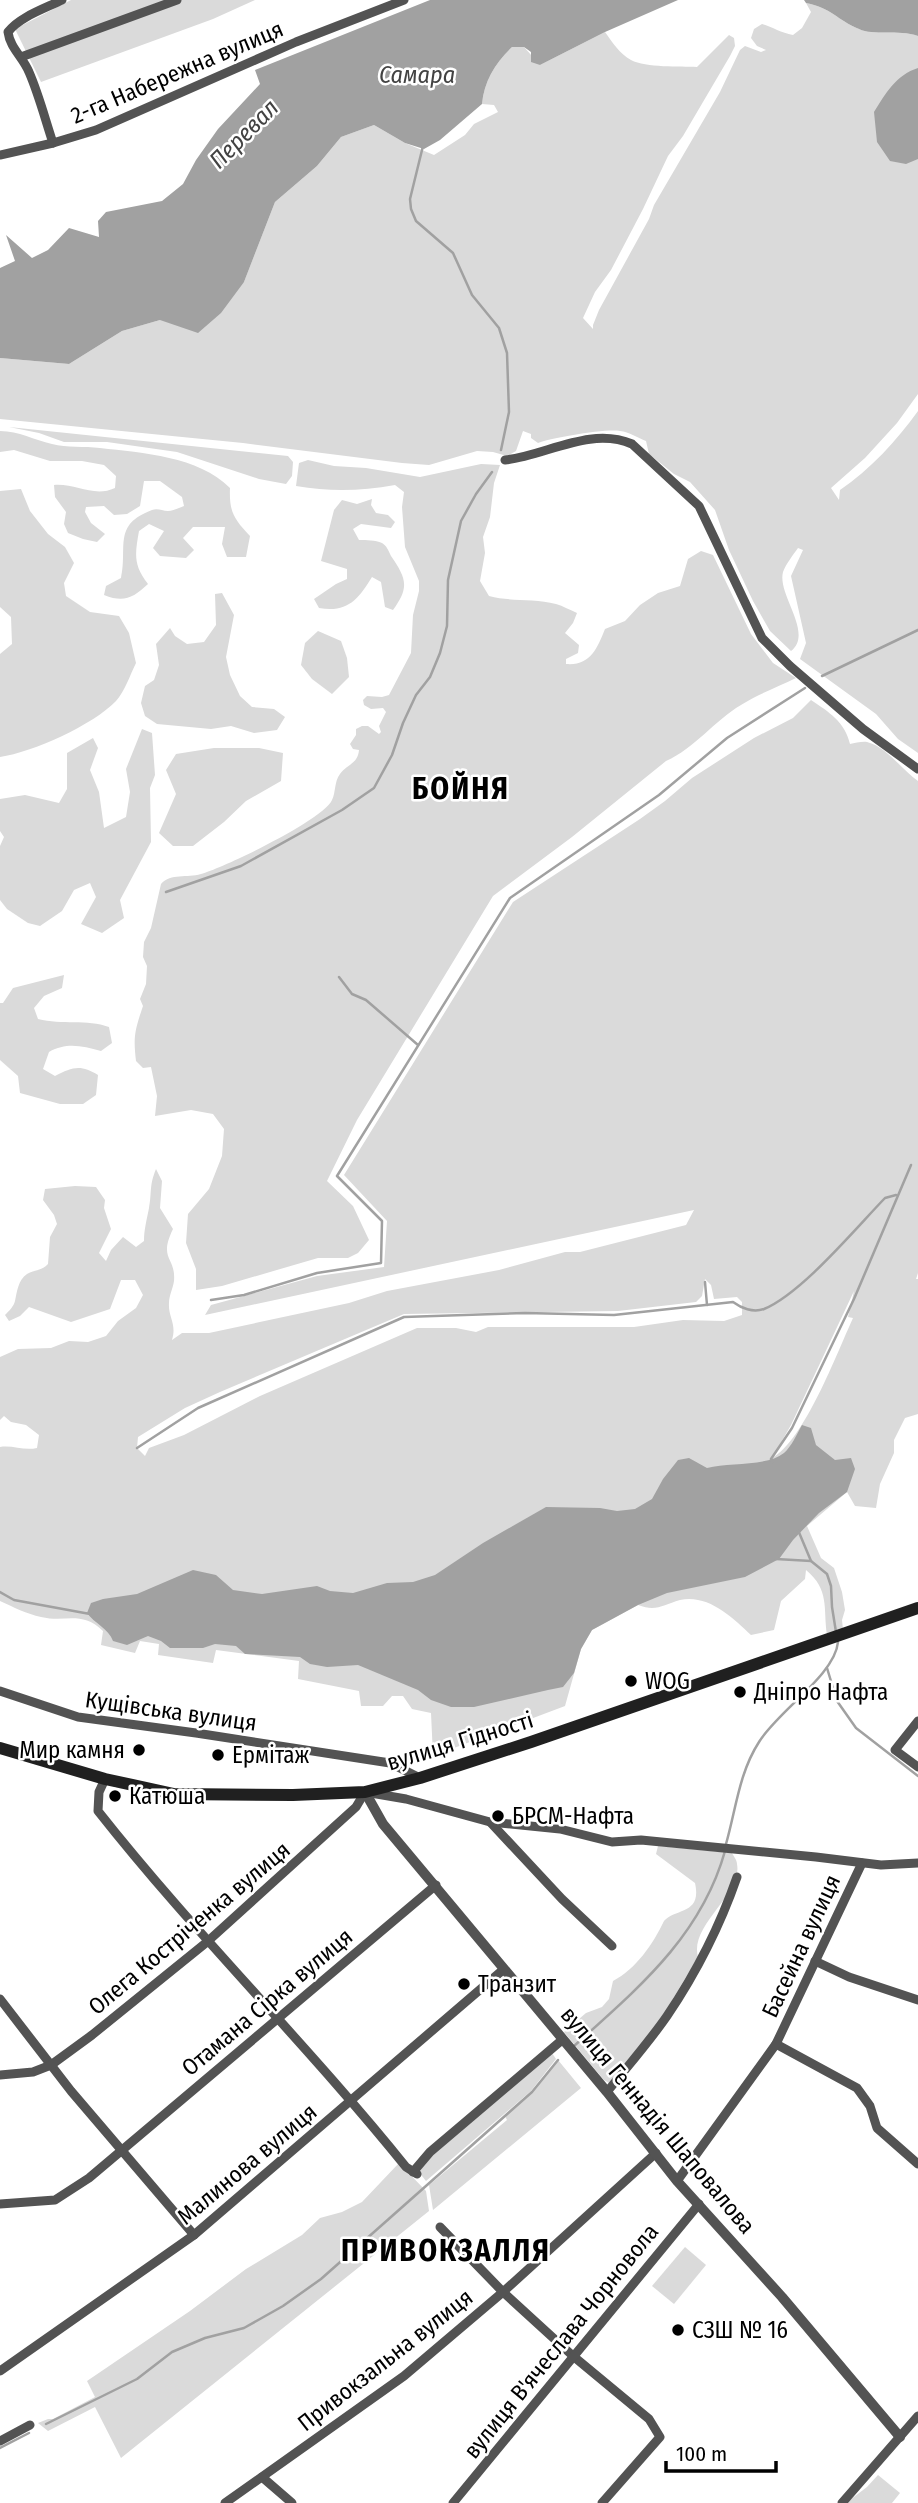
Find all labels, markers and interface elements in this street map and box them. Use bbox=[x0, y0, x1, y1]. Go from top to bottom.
street label: 2-га Набережна вулиця bbox=[67, 15, 287, 129]
water label: Самара bbox=[379, 61, 455, 89]
water label: Перевал bbox=[204, 94, 284, 174]
district label: БОЙНЯ bbox=[412, 770, 510, 807]
place label: WOG bbox=[645, 1667, 690, 1695]
marker: WOG bbox=[623, 1673, 639, 1689]
place label: Дніпро Нафта bbox=[753, 1678, 888, 1706]
marker: Дніпро Нафта bbox=[732, 1684, 748, 1700]
street label: Кущівська вулиця bbox=[84, 1685, 258, 1737]
street label: вулиця Гідності bbox=[383, 1705, 537, 1777]
place label: Мир камня bbox=[19, 1736, 125, 1764]
place label: Ермітаж bbox=[232, 1741, 310, 1769]
marker: Мир камня bbox=[131, 1742, 147, 1758]
marker: Ермітаж bbox=[210, 1747, 226, 1763]
place label: Катюша bbox=[129, 1782, 205, 1810]
marker: Катюша bbox=[107, 1788, 123, 1804]
place label: БРСМ-Нафта bbox=[512, 1802, 634, 1830]
marker: БРСМ-Нафта bbox=[490, 1808, 506, 1824]
street label: Олега Костріченка вулиця bbox=[83, 1835, 295, 2021]
street label: Басейна вулиця bbox=[756, 1870, 846, 2022]
street label: Отамана Сірка вулиця bbox=[176, 1922, 358, 2082]
place label: Транзит bbox=[478, 1970, 557, 1998]
marker: Транзит bbox=[456, 1976, 472, 1992]
street label: вулиця Геннадія Шаповалова bbox=[555, 2001, 761, 2239]
street label: Малинова вулиця bbox=[172, 2098, 322, 2230]
street label: вулиця В'ячеслава Чорновола bbox=[458, 2218, 664, 2464]
district label: ПРИВОКЗАЛЛЯ bbox=[341, 2233, 551, 2269]
street label: Привокзальна вулиця bbox=[292, 2283, 478, 2437]
place label: СЗШ № 16 bbox=[692, 2316, 788, 2344]
marker: СЗШ № 16 bbox=[670, 2322, 686, 2338]
scale bar bbox=[666, 2430, 776, 2474]
text: 100 m bbox=[676, 2441, 727, 2467]

